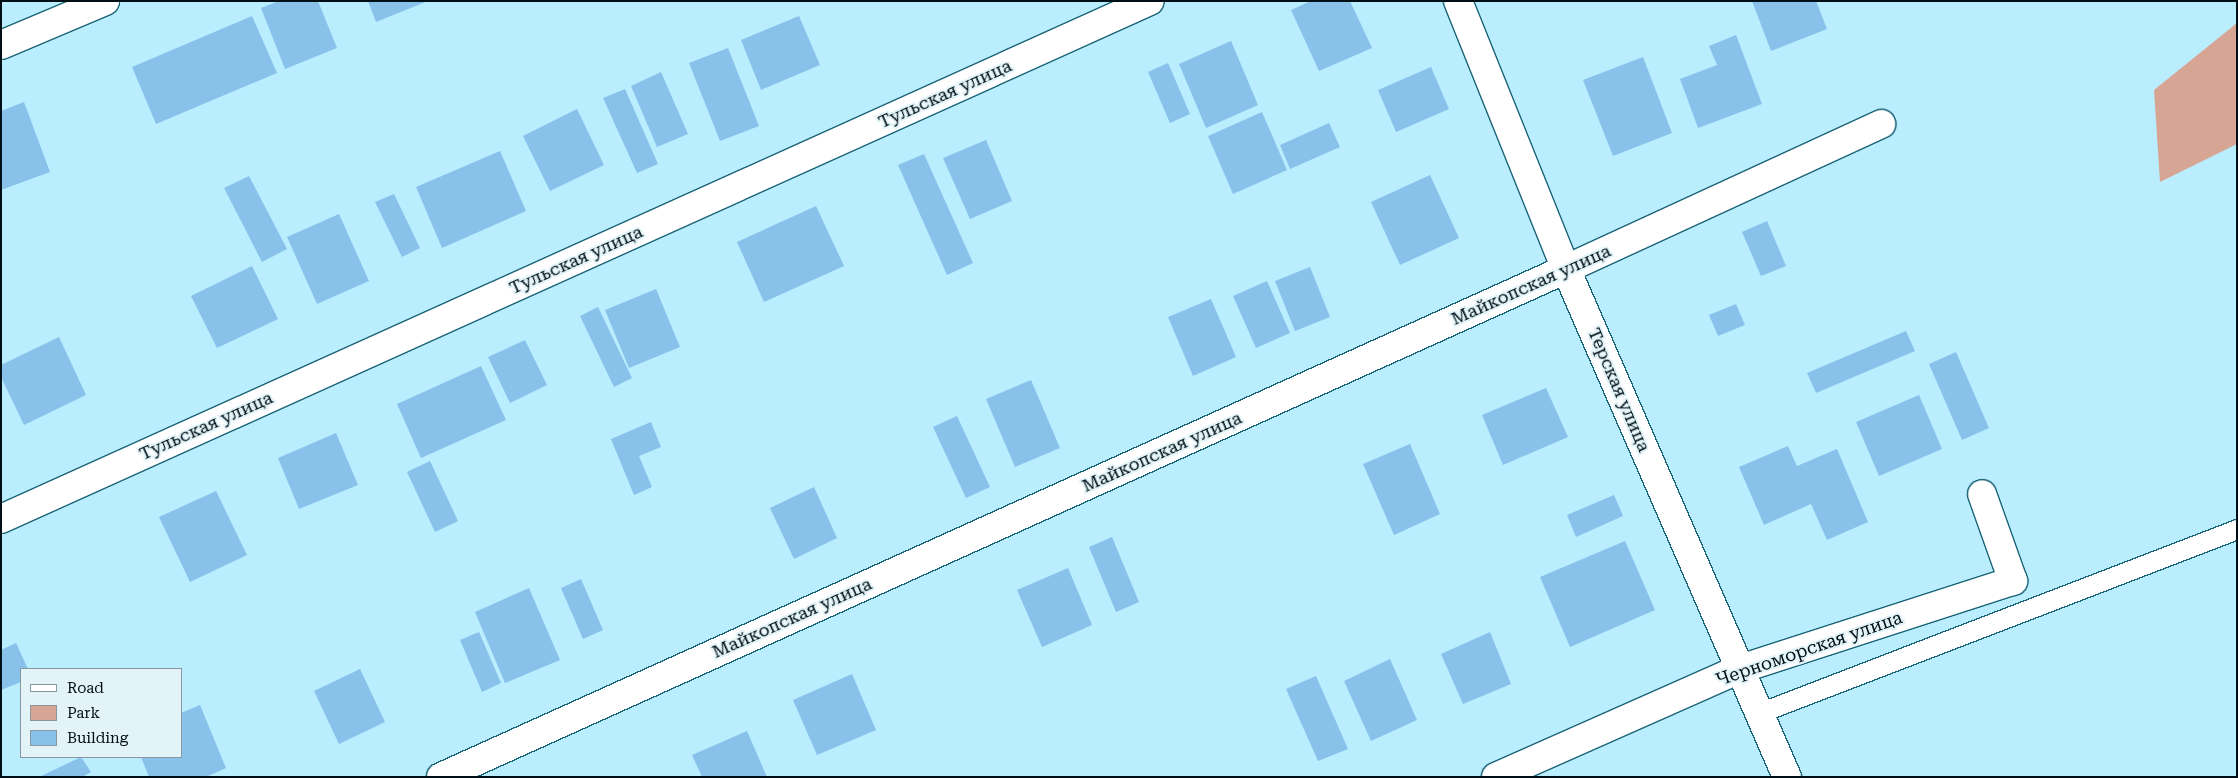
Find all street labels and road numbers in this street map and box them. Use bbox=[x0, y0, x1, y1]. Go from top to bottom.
street label: Тульская улица bbox=[875, 55, 1015, 133]
street label: Тульская улица bbox=[506, 221, 646, 299]
street label: Майкопская улица bbox=[1448, 240, 1614, 330]
street label: Терская улица bbox=[1583, 325, 1655, 455]
street label: Тульская улица bbox=[136, 387, 276, 465]
street label: Майкопская улица bbox=[1079, 407, 1245, 497]
street label: Майкопская улица bbox=[709, 573, 875, 663]
street label: Черноморская улица bbox=[1713, 607, 1905, 691]

